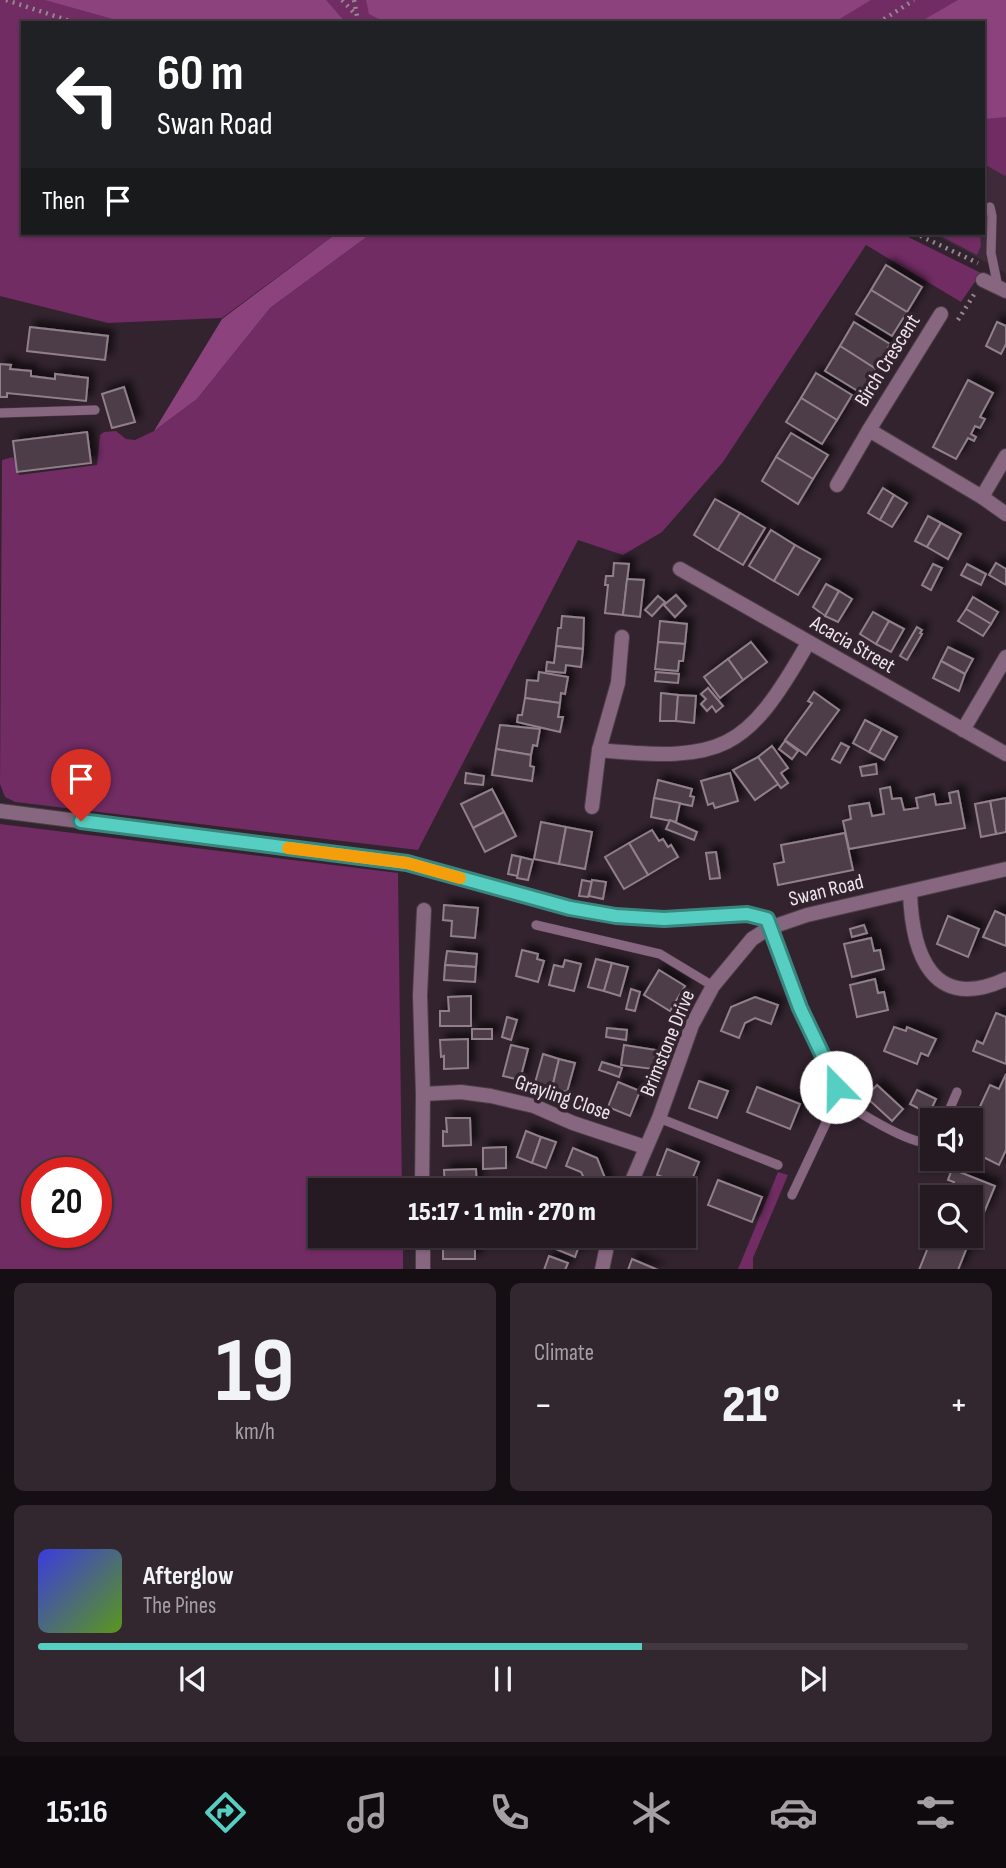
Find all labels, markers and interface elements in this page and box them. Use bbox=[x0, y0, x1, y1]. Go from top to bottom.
text: 60 m bbox=[157, 45, 244, 104]
icon: left bbox=[42, 49, 133, 140]
text: Swan Road bbox=[157, 105, 273, 144]
icon: arrive bbox=[99, 182, 137, 220]
text: Then bbox=[42, 186, 85, 217]
street label: Birch Crescent bbox=[849, 310, 926, 411]
street label: Acacia Street bbox=[805, 610, 900, 679]
pin bbox=[51, 749, 111, 821]
icon: arrive bbox=[62, 760, 100, 798]
street label: Swan Road bbox=[786, 869, 866, 912]
street label: Brimstone Drive bbox=[635, 986, 700, 1100]
position arrow bbox=[799, 1050, 873, 1124]
street label: Grayling Close bbox=[511, 1069, 614, 1126]
map controls bbox=[920, 1108, 983, 1248]
button: sound bbox=[920, 1108, 983, 1171]
speed limit sign: 20 bbox=[21, 1157, 112, 1248]
button: search bbox=[920, 1185, 983, 1248]
text: 15:17 · 1 min · 270 m bbox=[408, 1197, 596, 1228]
text: 19 bbox=[216, 1318, 294, 1427]
text: Climate bbox=[534, 1339, 594, 1367]
text: 21° bbox=[722, 1374, 780, 1437]
text: − bbox=[534, 1383, 553, 1428]
text: + bbox=[949, 1383, 968, 1428]
text: km/h bbox=[235, 1418, 275, 1446]
text: Afterglow bbox=[143, 1561, 234, 1592]
text: The Pines bbox=[143, 1592, 216, 1620]
icon: previous bbox=[174, 1660, 212, 1698]
icon: pause bbox=[484, 1660, 522, 1698]
icon: next bbox=[794, 1660, 832, 1698]
icon: directions bbox=[201, 1788, 250, 1837]
icon: music bbox=[343, 1788, 392, 1837]
icon: phone bbox=[485, 1788, 534, 1837]
icon: climate bbox=[627, 1788, 676, 1837]
icon: car bbox=[769, 1788, 818, 1837]
icon: filters bbox=[911, 1788, 960, 1837]
text: 15:16 bbox=[46, 1793, 108, 1832]

